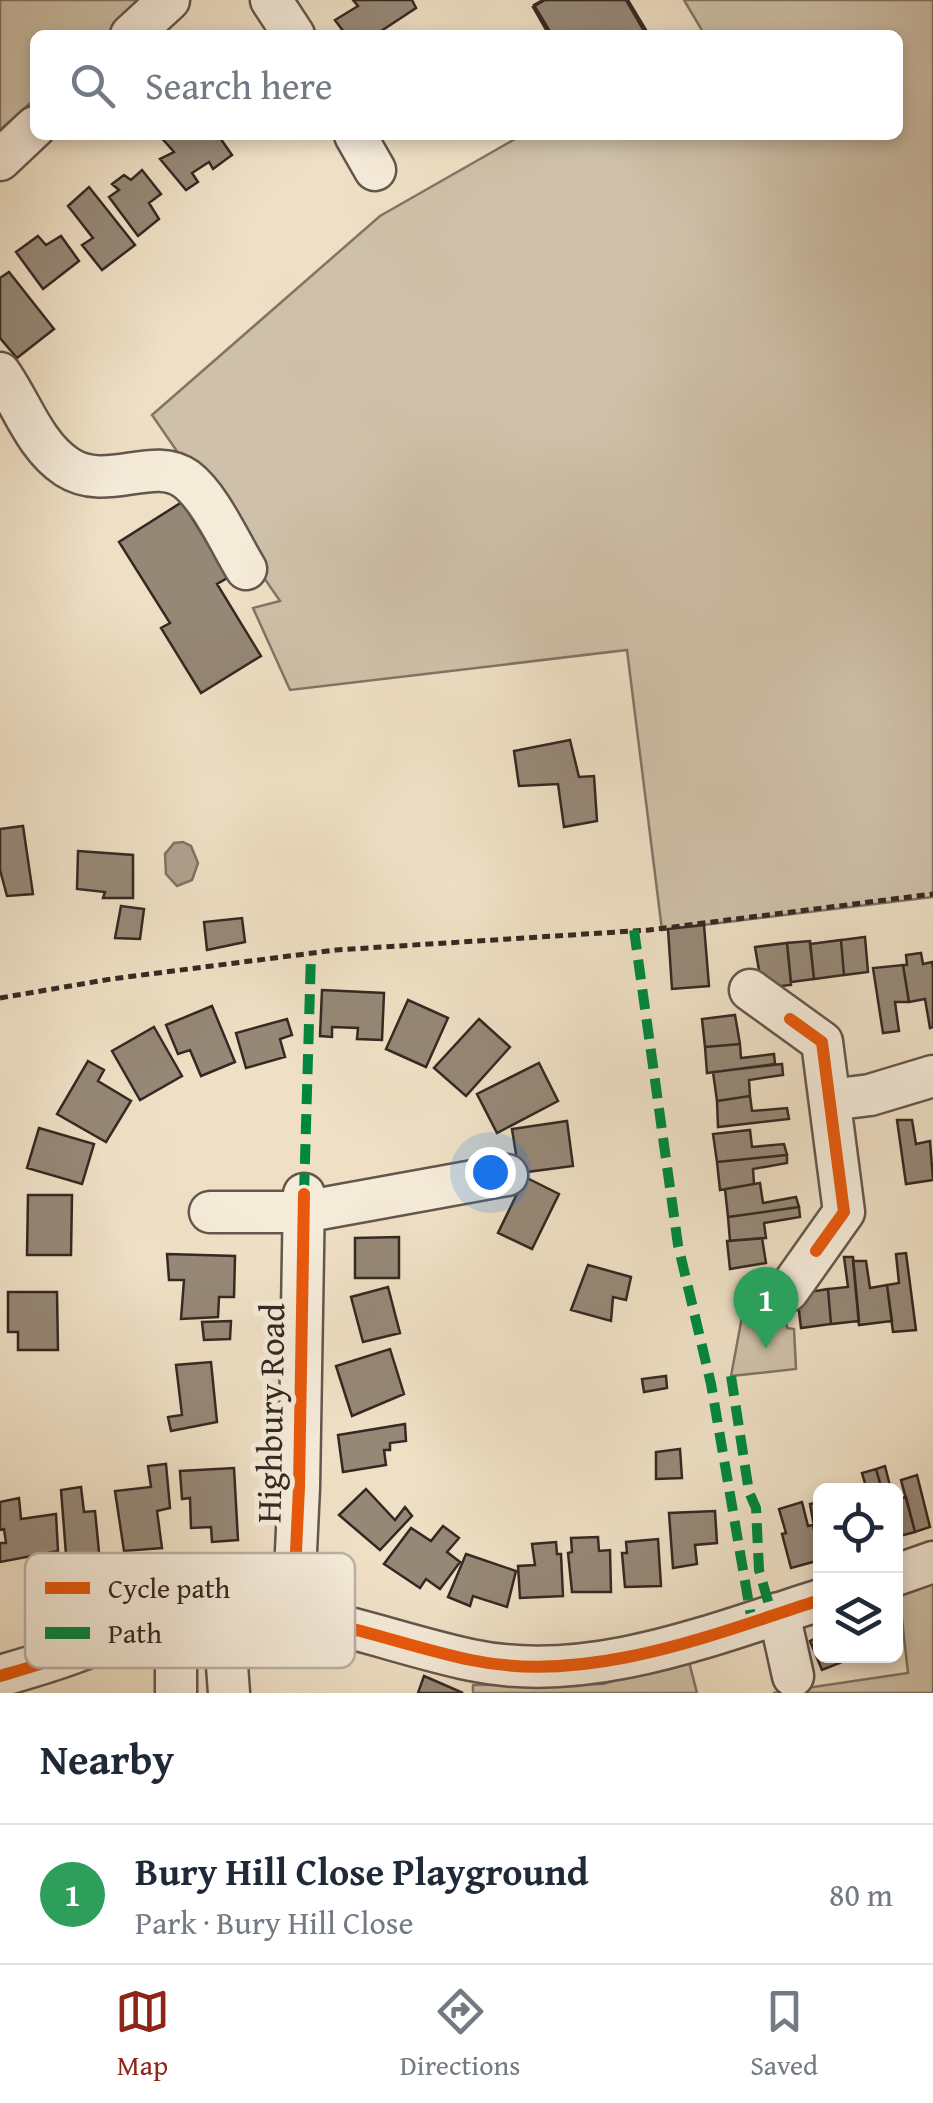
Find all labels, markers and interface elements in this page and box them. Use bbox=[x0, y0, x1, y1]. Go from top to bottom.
search box bbox=[30, 30, 903, 140]
text: Search here bbox=[145, 57, 333, 113]
icon: search bbox=[65, 58, 120, 113]
your location bbox=[465, 1147, 516, 1198]
pin: 1 bbox=[734, 1266, 798, 1349]
street label: Highbury Road bbox=[243, 1302, 297, 1523]
map controls bbox=[813, 1483, 903, 1663]
button: locate bbox=[813, 1483, 903, 1573]
legend bbox=[25, 1553, 355, 1668]
text: Cycle path bbox=[108, 1567, 231, 1608]
button: layers bbox=[813, 1573, 903, 1663]
text: Path bbox=[108, 1612, 162, 1653]
text: Nearby bbox=[40, 1728, 174, 1789]
text: Bury Hill Close Playground bbox=[135, 1843, 589, 1899]
text: 1 bbox=[64, 1871, 81, 1918]
text: 80 m bbox=[829, 1871, 893, 1918]
text: Park · Bury Hill Close bbox=[135, 1899, 413, 1946]
tab: Map bbox=[115, 1984, 170, 2085]
tab: Directions bbox=[400, 1984, 520, 2085]
tab: Saved bbox=[750, 1984, 818, 2085]

